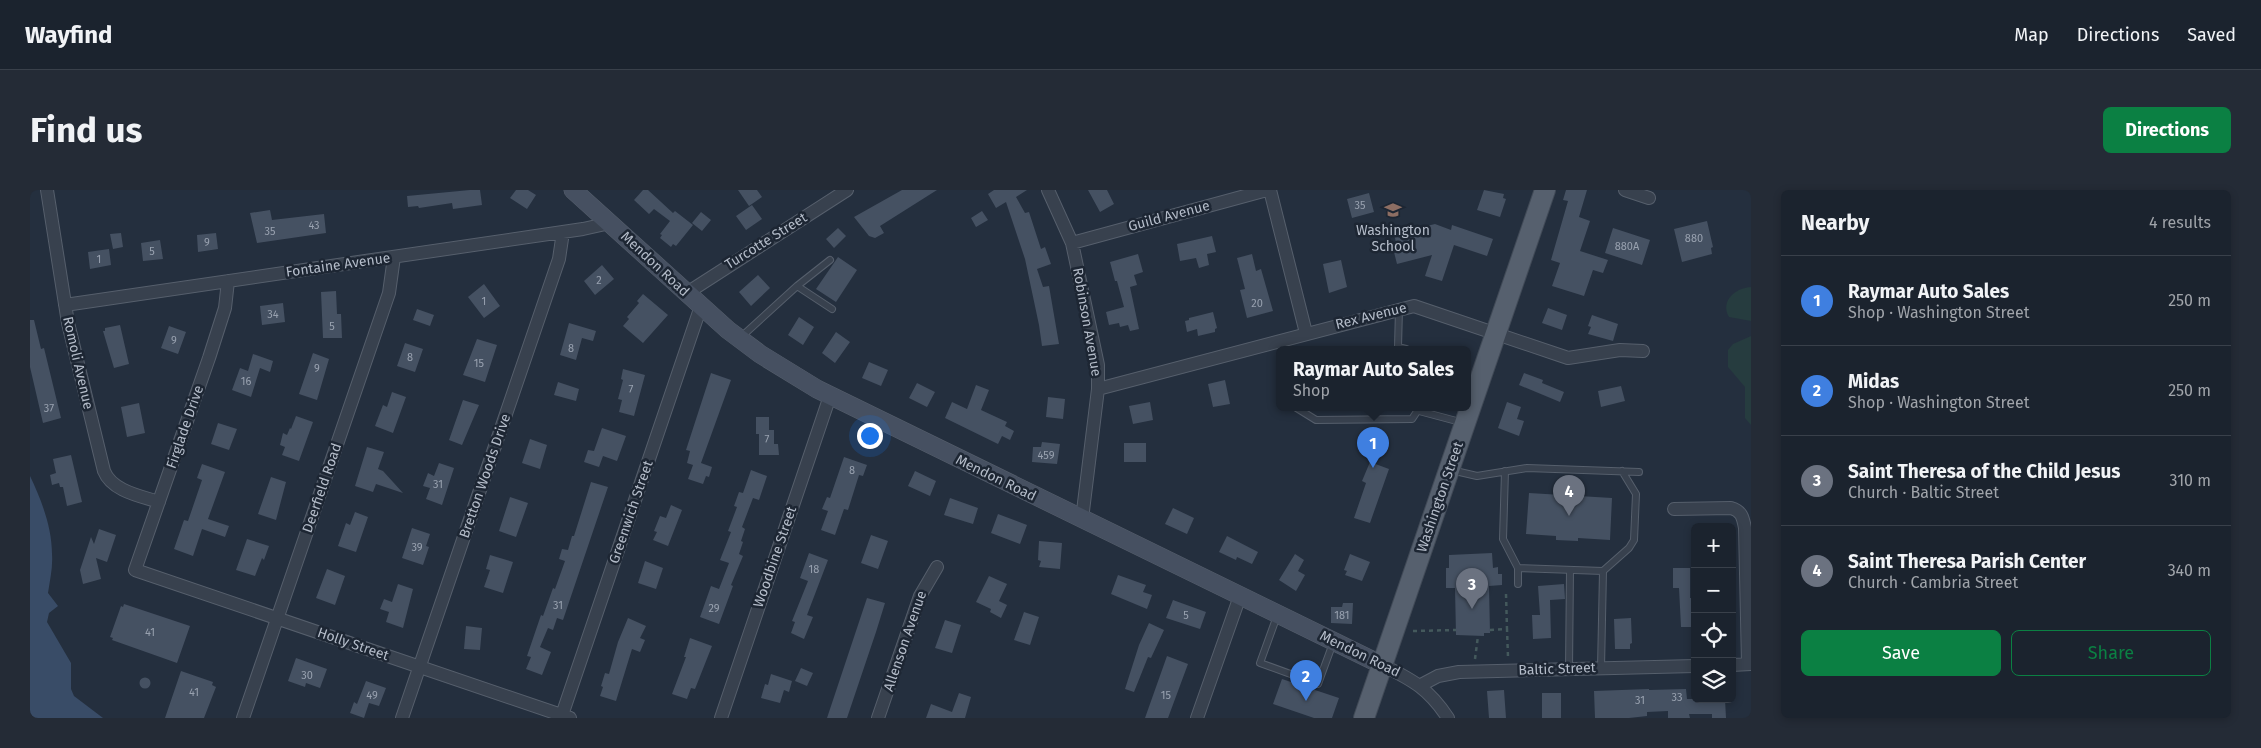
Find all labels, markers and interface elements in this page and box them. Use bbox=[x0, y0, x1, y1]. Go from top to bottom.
text: Wayfind bbox=[25, 21, 112, 49]
text: Map bbox=[2014, 24, 2049, 46]
text: Directions bbox=[2077, 24, 2159, 46]
text: Saved bbox=[2187, 24, 2236, 46]
button: Directions bbox=[2103, 107, 2231, 153]
text: Find us bbox=[30, 109, 142, 151]
street label: Guild Avenue bbox=[1126, 197, 1212, 235]
house number: 35 bbox=[1355, 199, 1366, 212]
school or university icon: Washington School bbox=[1383, 200, 1403, 220]
street label: Turcotte Street bbox=[722, 208, 811, 273]
text: Nearby bbox=[1801, 210, 1869, 236]
text: 4 results bbox=[2149, 213, 2211, 232]
house number: 43 bbox=[308, 219, 320, 232]
place label: Washington School bbox=[1356, 222, 1430, 255]
house number: 35 bbox=[265, 225, 276, 238]
street label: Mendon Road bbox=[617, 228, 693, 300]
house number: 880 bbox=[1685, 232, 1703, 245]
house number: 9 bbox=[204, 236, 210, 249]
house number: 880A bbox=[1615, 240, 1640, 253]
house number: 5 bbox=[149, 245, 155, 258]
street label: Fontaine Avenue bbox=[285, 249, 391, 281]
house number: 1 bbox=[97, 253, 101, 266]
street label: Robinson Avenue bbox=[1069, 266, 1105, 378]
house number: 2 bbox=[596, 274, 602, 287]
text: Raymar Auto Sales bbox=[1848, 280, 2009, 303]
text: 1 bbox=[1813, 291, 1821, 310]
text: 250 m bbox=[2168, 291, 2211, 310]
house number: 1 bbox=[482, 295, 486, 308]
house number: 20 bbox=[1251, 297, 1263, 310]
street label: Rex Avenue bbox=[1334, 299, 1408, 333]
text: Shop · Washington Street bbox=[1848, 303, 2030, 322]
house number: 34 bbox=[267, 308, 279, 321]
street label: Romoli Avenue bbox=[59, 315, 97, 411]
house number: 5 bbox=[329, 320, 335, 333]
house number: 9 bbox=[171, 334, 177, 347]
house number: 8 bbox=[568, 342, 574, 355]
popup bbox=[1276, 346, 1471, 411]
house number: 8 bbox=[407, 351, 413, 364]
house number: 15 bbox=[474, 357, 485, 370]
text: Raymar Auto Sales bbox=[1293, 358, 1454, 381]
house number: 9 bbox=[314, 362, 320, 375]
text: Midas bbox=[1848, 370, 1899, 393]
house number: 16 bbox=[241, 375, 251, 388]
text: Shop bbox=[1293, 381, 1330, 400]
text: 2 bbox=[1813, 381, 1821, 400]
text: 250 m bbox=[2168, 381, 2211, 400]
street label: Firglade Drive bbox=[163, 383, 207, 471]
house number: 7 bbox=[629, 383, 634, 396]
text: Shop · Washington Street bbox=[1848, 393, 2030, 412]
house number: 37 bbox=[44, 402, 54, 415]
street label: Bretton Woods Drive bbox=[456, 412, 514, 540]
your location bbox=[857, 423, 883, 449]
pin: 1 bbox=[1357, 427, 1389, 468]
house number: 7 bbox=[765, 433, 770, 446]
street label: Washington Street bbox=[1413, 439, 1467, 554]
street label: Deerfield Road bbox=[299, 441, 345, 535]
house number: 459 bbox=[1038, 449, 1055, 462]
street label: Mendon Road bbox=[953, 451, 1039, 505]
street label: Greenwich Street bbox=[605, 457, 657, 566]
text: Saint Theresa of the Child Jesus bbox=[1848, 460, 2120, 483]
house number: 8 bbox=[849, 464, 855, 477]
text: 3 bbox=[1813, 471, 1821, 490]
text: 310 m bbox=[2170, 471, 2211, 490]
pin: 4 bbox=[1553, 475, 1585, 516]
house number: 31 bbox=[433, 478, 443, 491]
text: Church · Baltic Street bbox=[1848, 483, 1999, 502]
street label: Woodbine Street bbox=[750, 503, 801, 610]
map controls bbox=[1691, 523, 1736, 703]
button: + bbox=[1691, 523, 1736, 568]
house number: 39 bbox=[411, 541, 423, 554]
text: Saint Theresa Parish Center bbox=[1848, 550, 2086, 573]
text: 4 bbox=[1812, 561, 1822, 580]
text: 340 m bbox=[2168, 561, 2211, 580]
house number: 18 bbox=[809, 563, 819, 576]
pin: 3 bbox=[1456, 568, 1488, 609]
button: − bbox=[1691, 568, 1736, 613]
text: Church · Cambria Street bbox=[1848, 573, 2018, 592]
street label: Allenson Avenue bbox=[880, 589, 930, 693]
house number: 31 bbox=[553, 599, 563, 612]
house number: 29 bbox=[708, 602, 720, 615]
house number: 5 bbox=[1183, 609, 1189, 622]
house number: 181 bbox=[1334, 609, 1350, 622]
button: locate bbox=[1691, 613, 1736, 658]
street label: Holly Street bbox=[315, 624, 392, 664]
house number: 41 bbox=[145, 626, 155, 639]
street label: Mendon Road bbox=[1317, 627, 1403, 681]
button: Save bbox=[1801, 630, 2001, 676]
button: Share bbox=[2011, 630, 2211, 676]
button: layers bbox=[1691, 658, 1736, 703]
street label: Baltic Street bbox=[1518, 659, 1597, 679]
pin: 2 bbox=[1290, 660, 1322, 701]
house number: 30 bbox=[301, 669, 313, 682]
house number: 41 bbox=[189, 686, 199, 699]
house number: 49 bbox=[366, 689, 378, 702]
house number: 15 bbox=[1161, 689, 1172, 702]
house number: 33 bbox=[1672, 691, 1682, 704]
house number: 31 bbox=[1635, 694, 1645, 707]

